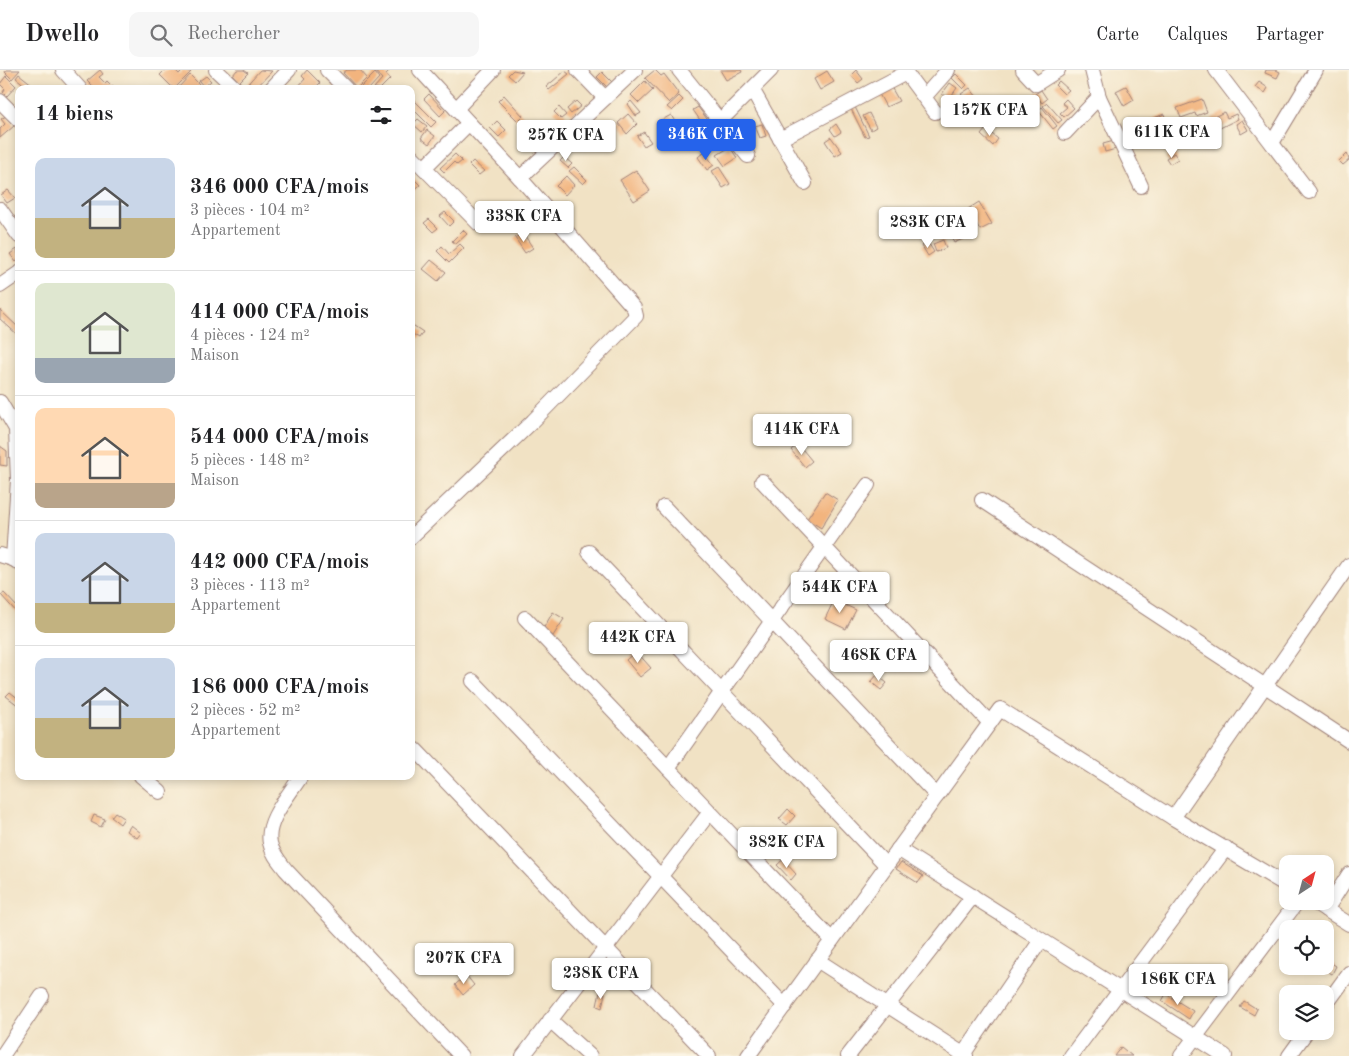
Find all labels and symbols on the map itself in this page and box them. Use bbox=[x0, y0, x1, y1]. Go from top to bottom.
pin: 157K CFA bbox=[938, 94, 1042, 137]
pin: 611K CFA bbox=[1120, 116, 1224, 159]
pin: 346K CFA bbox=[654, 118, 758, 161]
pin: 257K CFA bbox=[514, 119, 618, 162]
pin: 338K CFA bbox=[472, 200, 576, 243]
pin: 283K CFA bbox=[876, 206, 980, 249]
pin: 414K CFA bbox=[750, 414, 854, 456]
pin: 544K CFA bbox=[788, 572, 892, 614]
pin: 442K CFA bbox=[586, 622, 690, 664]
pin: 468K CFA bbox=[827, 640, 931, 682]
pin: 382K CFA bbox=[735, 826, 839, 869]
north arrow bbox=[1279, 855, 1334, 910]
pin: 207K CFA bbox=[412, 942, 516, 985]
pin: 238K CFA bbox=[549, 958, 653, 1000]
pin: 186K CFA bbox=[1126, 964, 1230, 1006]

